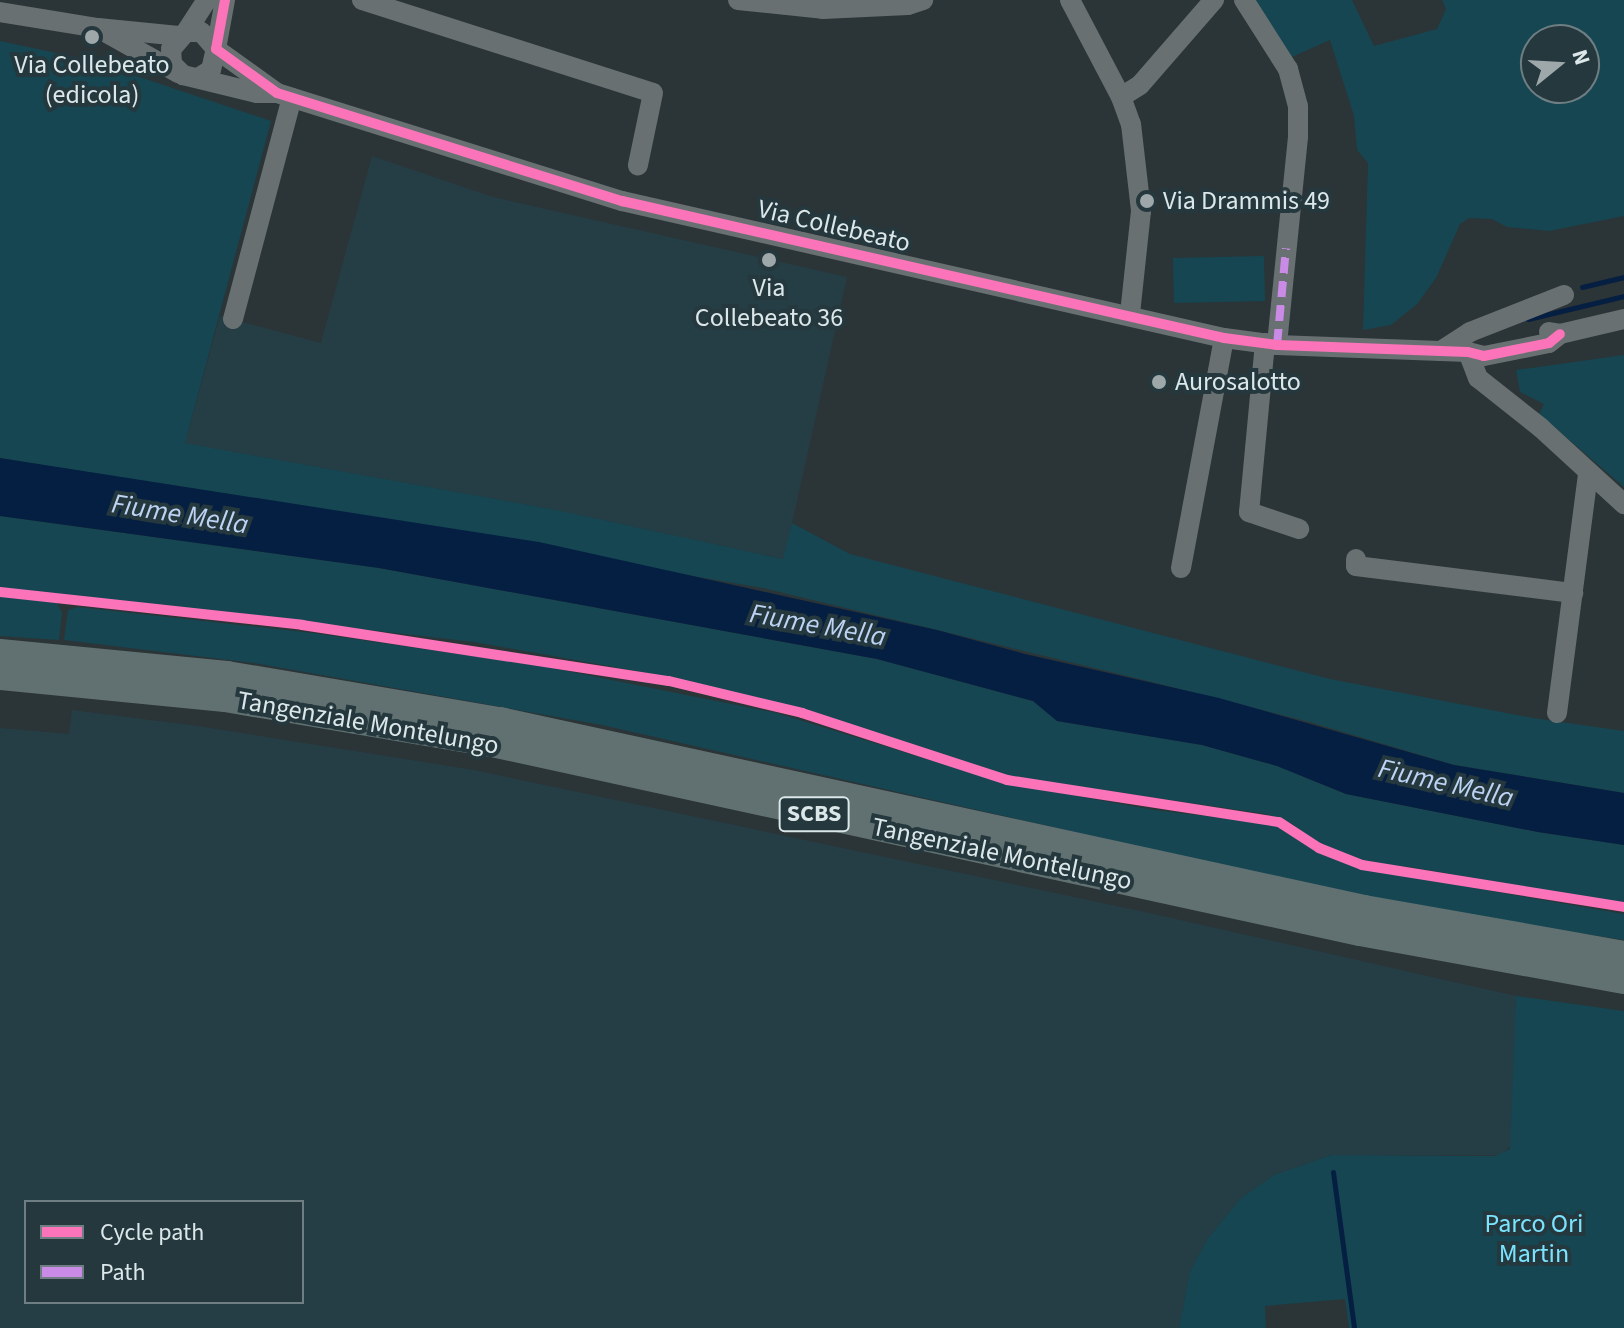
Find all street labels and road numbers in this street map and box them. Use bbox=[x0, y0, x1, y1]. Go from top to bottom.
street label: Via Collebeato bbox=[755, 193, 913, 259]
street label: Tangenziale Montelungo bbox=[235, 685, 501, 761]
road number: SCBS bbox=[778, 794, 850, 834]
street label: Tangenziale Montelungo bbox=[869, 811, 1135, 897]

